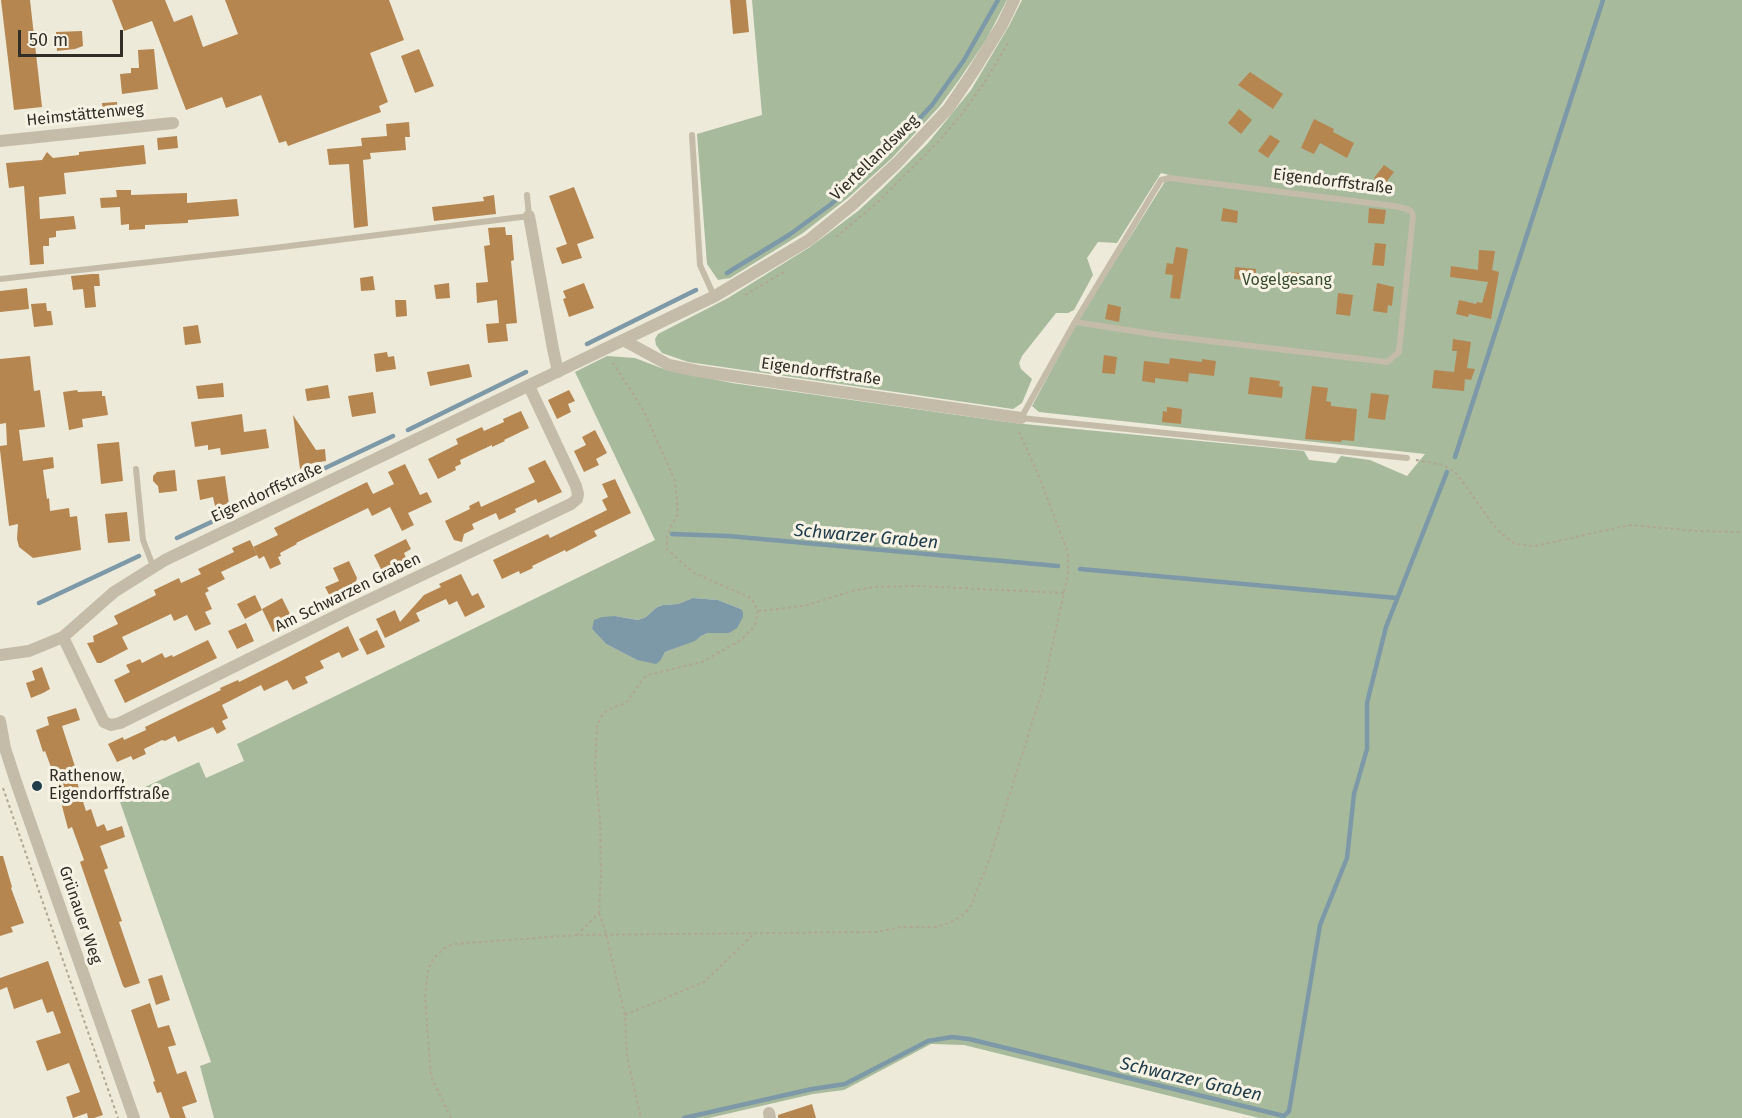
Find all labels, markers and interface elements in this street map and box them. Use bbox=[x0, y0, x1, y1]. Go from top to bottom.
scale bar bbox=[21, 18, 126, 56]
text: 50 m bbox=[29, 29, 68, 51]
street label: Heimstättenweg bbox=[26, 99, 144, 131]
street label: Viertellandsweg bbox=[827, 111, 923, 205]
street label: Eigendorffstraße bbox=[1272, 165, 1394, 199]
park label: Vogelgesang bbox=[1242, 271, 1332, 291]
street label: Eigendorffstraße bbox=[760, 354, 882, 390]
street label: Eigendorffstraße bbox=[208, 459, 326, 527]
water label: Schwarzer Graben bbox=[793, 520, 939, 554]
street label: Am Schwarzen Graben bbox=[272, 549, 424, 637]
place label: Rathenow, Eigendorffstraße bbox=[49, 767, 170, 805]
marker: Rathenow, Eigendorffstraße bbox=[30, 779, 44, 793]
street label: Grünauer Weg bbox=[54, 864, 106, 966]
water label: Schwarzer Graben bbox=[1118, 1053, 1264, 1107]

